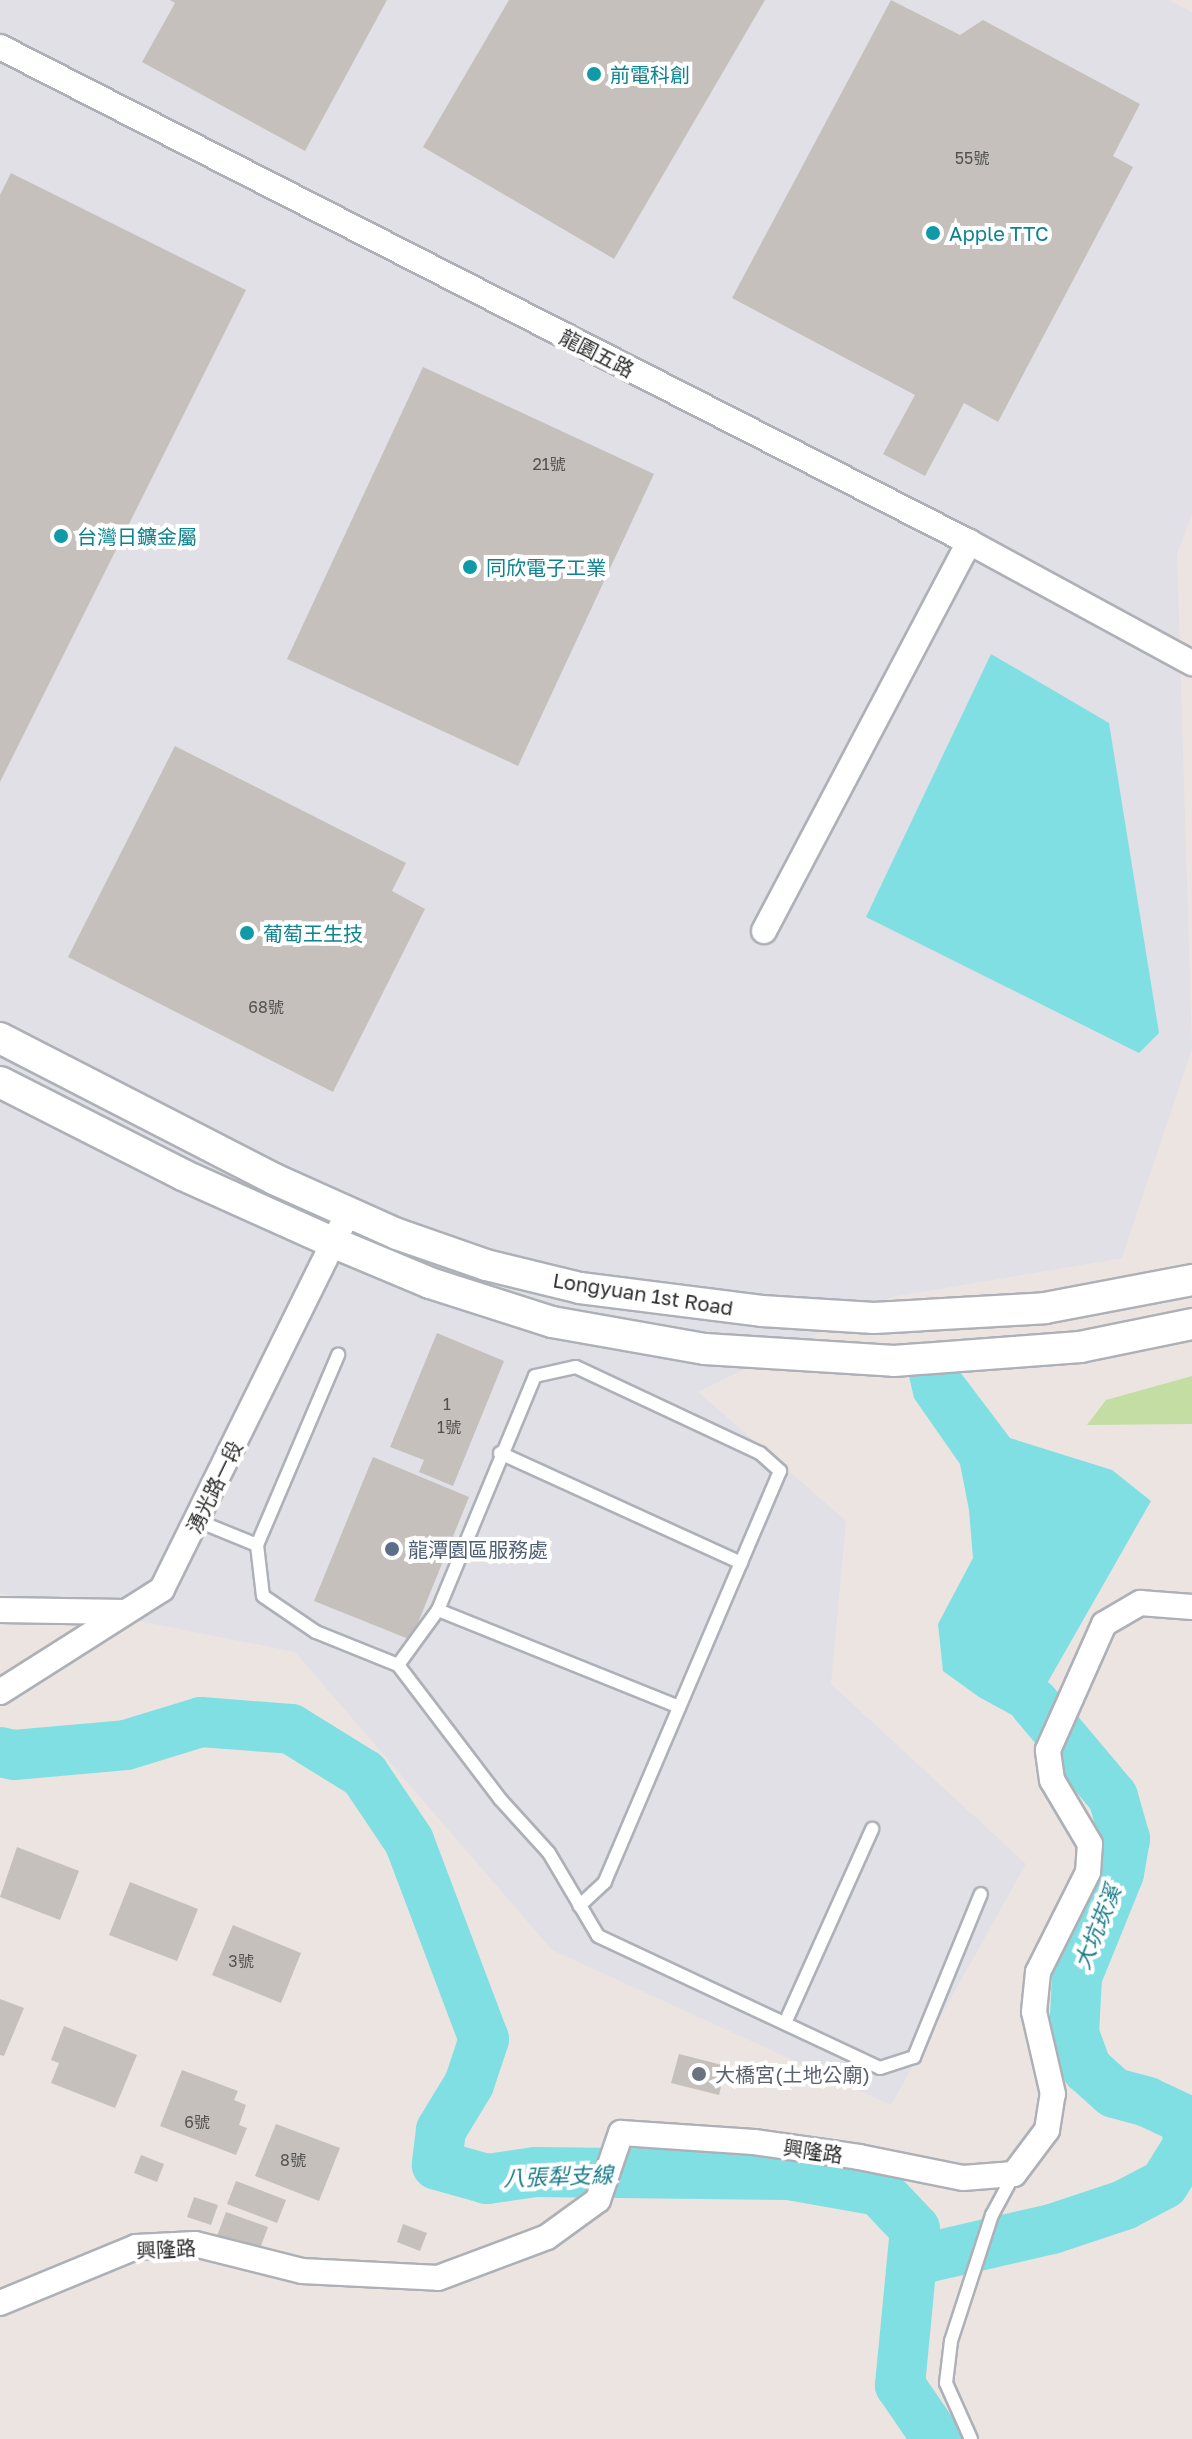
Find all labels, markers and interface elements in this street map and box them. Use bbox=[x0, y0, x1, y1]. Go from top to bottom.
place label: 前電科創 bbox=[610, 62, 690, 86]
marker: 前電科創 bbox=[585, 65, 603, 83]
house number: 55號 bbox=[955, 148, 989, 168]
place label: Apple TTC bbox=[949, 221, 1049, 245]
marker: Apple TTC bbox=[924, 224, 942, 242]
street label: 龍園五路 bbox=[556, 324, 638, 382]
house number: 21號 bbox=[532, 454, 566, 474]
place label: 台灣日鑛金屬 bbox=[77, 524, 197, 548]
marker: 台灣日鑛金屬 bbox=[52, 527, 70, 545]
place label: 同欣電子工業 bbox=[486, 555, 606, 579]
marker: 同欣電子工業 bbox=[461, 558, 479, 576]
place label: 葡萄王生技 bbox=[263, 921, 363, 945]
marker: 葡萄王生技 bbox=[238, 924, 256, 942]
house number: 68號 bbox=[248, 997, 284, 1017]
street label: Longyuan 1st Road bbox=[551, 1268, 735, 1320]
house number: 1 bbox=[443, 1394, 451, 1414]
house number: 1號 bbox=[437, 1417, 461, 1437]
street label: 湧光路一段 bbox=[181, 1437, 247, 1537]
place label: 龍潭園區服務處 bbox=[408, 1537, 548, 1561]
marker: 龍潭園區服務處 bbox=[383, 1540, 401, 1558]
water label: 大坑崁溪 bbox=[1068, 1881, 1126, 1973]
house number: 3號 bbox=[228, 1951, 254, 1971]
place label: 大橋宮(土地公廟) bbox=[715, 2062, 870, 2086]
marker: 大橋宮(土地公廟) bbox=[690, 2065, 708, 2083]
house number: 6號 bbox=[184, 2112, 210, 2132]
street label: 興隆路 bbox=[782, 2135, 844, 2167]
house number: 8號 bbox=[280, 2150, 306, 2170]
water label: 八張犁支線 bbox=[503, 2161, 613, 2191]
street label: 興隆路 bbox=[135, 2235, 197, 2263]

